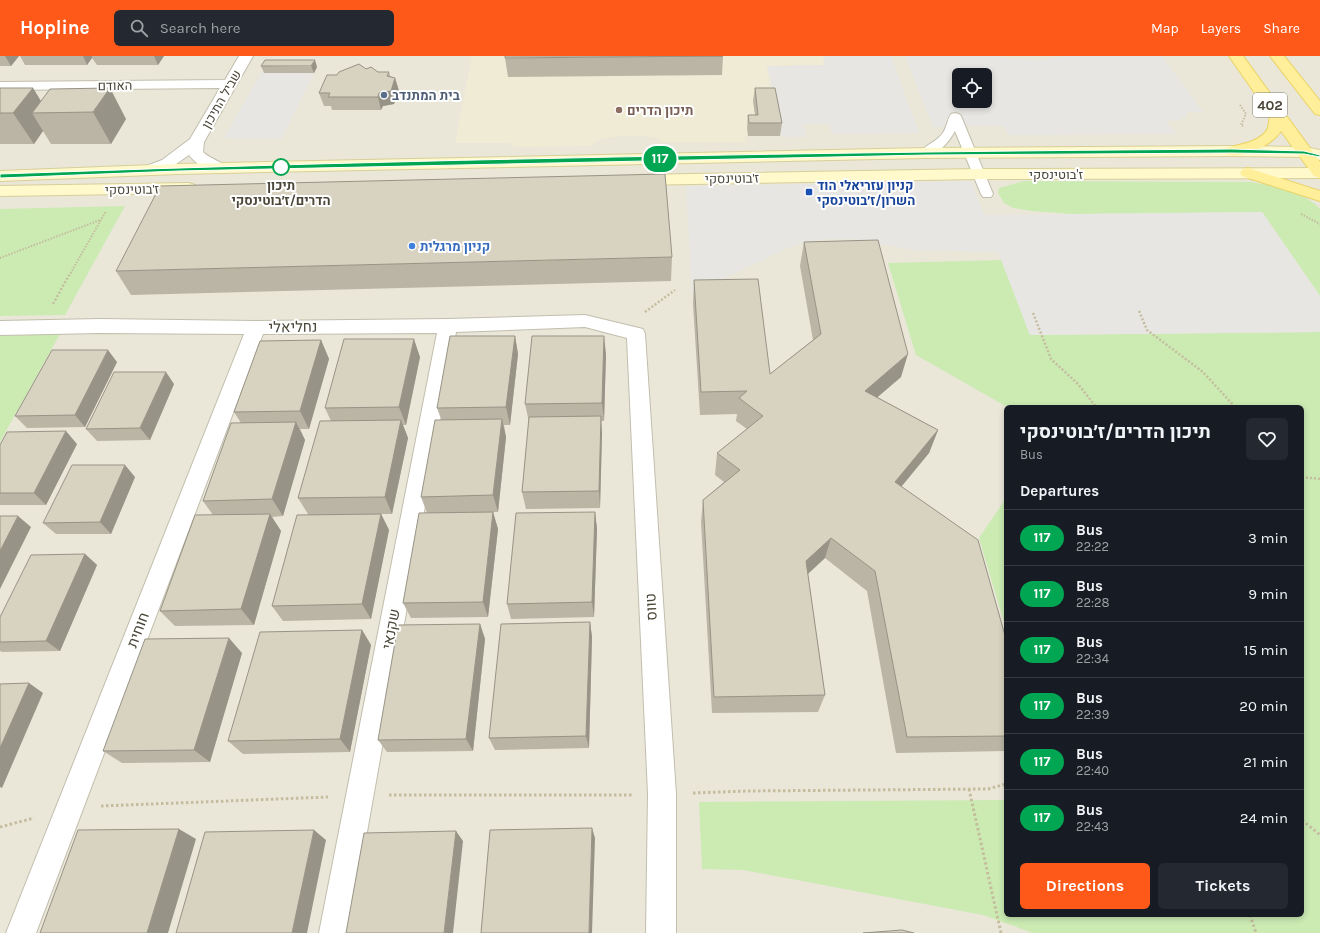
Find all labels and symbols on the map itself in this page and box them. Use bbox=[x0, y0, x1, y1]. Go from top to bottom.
street label: שביל התיכון bbox=[199, 67, 244, 131]
street label: האודם bbox=[97, 78, 133, 93]
place label: בית המתנדב bbox=[392, 88, 460, 103]
marker: בית המתנדב bbox=[379, 90, 389, 100]
road number: 402 bbox=[1253, 93, 1287, 117]
place label: תיכון הדרים bbox=[627, 103, 693, 118]
marker: תיכון הדרים bbox=[614, 105, 624, 115]
line badge: 117 bbox=[637, 146, 683, 172]
marker: תיכון הדרים/ז׳בוטינסקי bbox=[272, 158, 290, 176]
street label: ז'בוטינסקי bbox=[1029, 167, 1083, 182]
street label: ז'בוטינסקי bbox=[705, 171, 760, 186]
place label: תיכון הדרים/ז׳בוטינסקי bbox=[231, 178, 331, 208]
place label: קניון עזריאלי הוד השרון/ז׳בוטינסקי bbox=[817, 178, 915, 208]
street label: ז'בוטינסקי bbox=[105, 182, 160, 197]
marker: קניון עזריאלי הוד השרון/ז׳בוטינסקי bbox=[804, 187, 814, 197]
place label: קניון מרגלית bbox=[420, 239, 490, 254]
marker: קניון מרגלית bbox=[407, 241, 417, 251]
street label: נחליאלי bbox=[269, 318, 317, 336]
street label: טווס bbox=[641, 593, 661, 621]
street label: שקנאי bbox=[378, 607, 404, 651]
street label: חוחית bbox=[123, 610, 153, 650]

